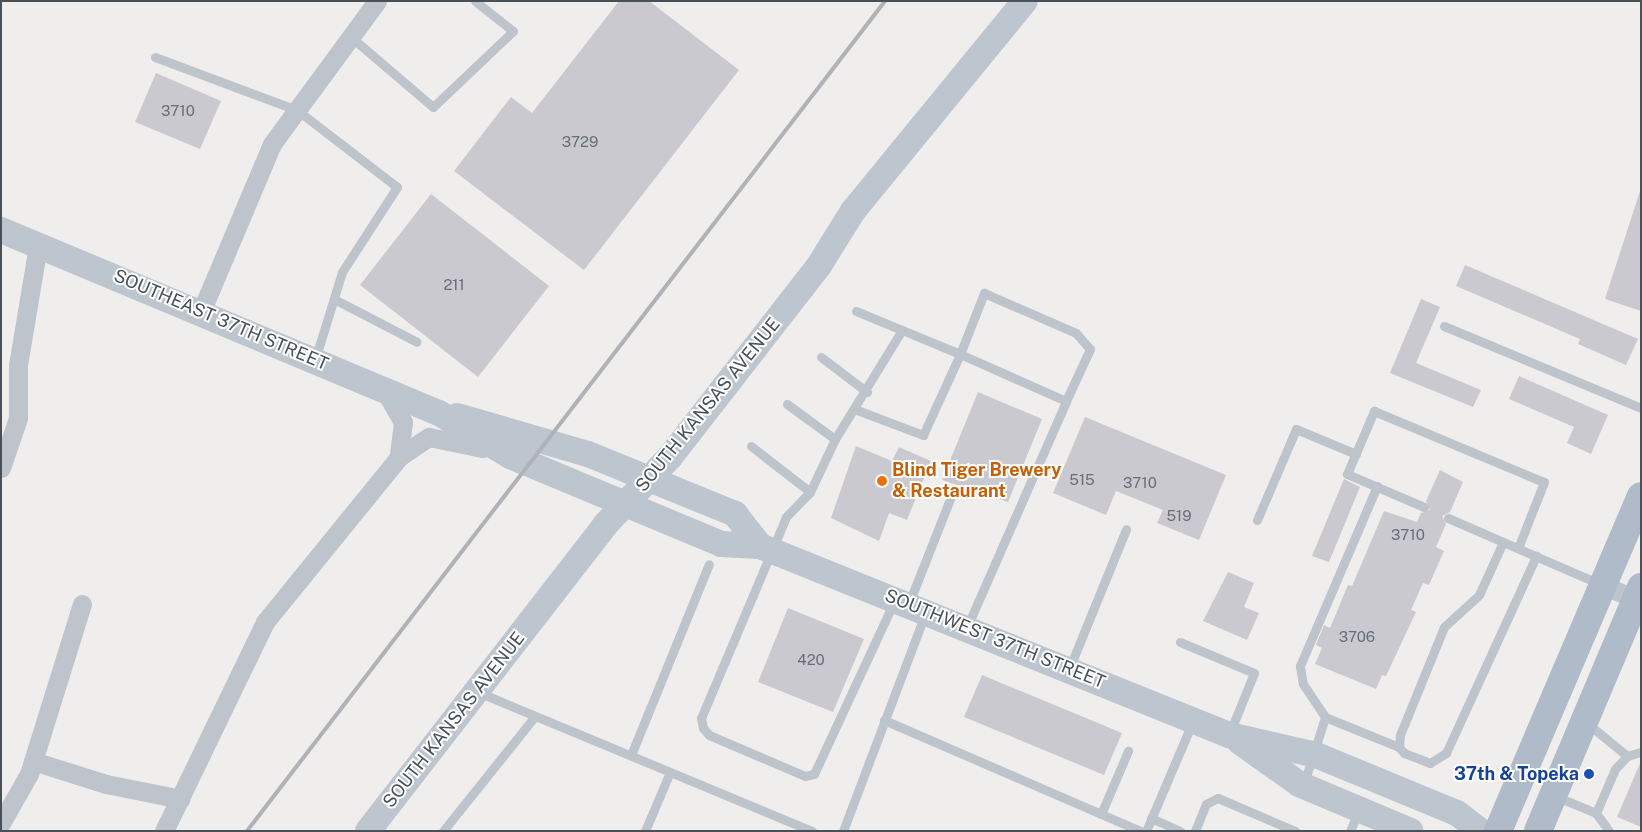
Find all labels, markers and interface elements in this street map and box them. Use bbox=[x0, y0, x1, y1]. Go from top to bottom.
house number: 3710 bbox=[161, 102, 195, 120]
house number: 3729 bbox=[562, 133, 598, 151]
street label: SOUTHEAST 37TH STREET bbox=[110, 265, 332, 375]
house number: 211 bbox=[443, 276, 465, 294]
street label: SOUTH KANSAS AVENUE bbox=[631, 314, 785, 496]
place label: Blind Tiger Brewery & Restaurant bbox=[892, 460, 1061, 502]
house number: 515 bbox=[1069, 471, 1095, 489]
house number: 3710 bbox=[1123, 474, 1157, 492]
marker: Blind Tiger Brewery & Restaurant bbox=[876, 475, 888, 487]
house number: 519 bbox=[1166, 507, 1192, 525]
house number: 3710 bbox=[1391, 526, 1425, 544]
street label: SOUTHWEST 37TH STREET bbox=[882, 585, 1108, 693]
street label: SOUTH KANSAS AVENUE bbox=[379, 628, 529, 812]
house number: 3706 bbox=[1339, 628, 1375, 646]
house number: 420 bbox=[797, 651, 825, 669]
place label: 37th & Topeka bbox=[1454, 763, 1579, 785]
marker: 37th & Topeka bbox=[1583, 768, 1595, 780]

